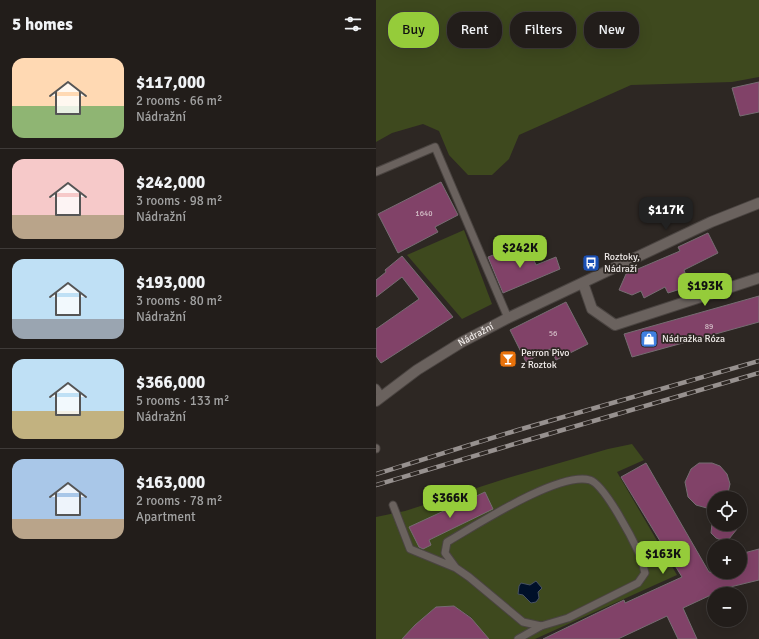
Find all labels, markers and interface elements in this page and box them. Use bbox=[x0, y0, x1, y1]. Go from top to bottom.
chip: Buy bbox=[388, 12, 439, 48]
chip: Rent bbox=[447, 12, 502, 48]
chip: Filters bbox=[510, 12, 576, 48]
chip: New bbox=[584, 12, 639, 48]
icon: filters bbox=[342, 13, 364, 35]
text: 5 homes bbox=[12, 14, 73, 35]
text: $117,000 bbox=[136, 72, 205, 93]
icon: home bbox=[44, 74, 92, 122]
text: 2 rooms · 66 m² bbox=[136, 93, 222, 109]
text: Nádražní bbox=[136, 109, 186, 125]
text: $242,000 bbox=[136, 172, 205, 193]
icon: home bbox=[44, 175, 92, 223]
text: 3 rooms · 98 m² bbox=[136, 193, 222, 209]
pin: $117K bbox=[638, 197, 694, 231]
text: $117K bbox=[648, 202, 684, 218]
house number: 1640 bbox=[415, 208, 433, 218]
text: Nádražní bbox=[136, 209, 186, 225]
pin: $242K bbox=[492, 235, 548, 269]
text: $242K bbox=[502, 240, 538, 256]
place label: Roztoky, Nádraží bbox=[604, 251, 640, 275]
bus stop icon: Roztoky, Nádraží bbox=[581, 253, 601, 273]
text: $193,000 bbox=[136, 272, 205, 293]
pin: $193K bbox=[677, 273, 733, 307]
icon: home bbox=[44, 275, 92, 323]
text: $193K bbox=[687, 278, 723, 294]
text: 3 rooms · 80 m² bbox=[136, 293, 222, 309]
text: Nádražní bbox=[136, 309, 186, 325]
street label: Nádražní bbox=[456, 320, 496, 349]
house number: 89 bbox=[705, 321, 713, 331]
house number: 56 bbox=[549, 328, 557, 338]
shop icon: Nádražka Róza bbox=[639, 329, 659, 349]
place label: Nádražka Róza bbox=[662, 333, 725, 345]
place label: Perron Pivo z Roztok bbox=[521, 347, 569, 371]
bar icon: Perron Pivo z Roztok bbox=[498, 349, 518, 369]
text: $366,000 bbox=[136, 372, 205, 393]
icon: home bbox=[44, 375, 92, 423]
text: 5 rooms · 133 m² bbox=[136, 393, 229, 409]
text: Nádražní bbox=[136, 409, 186, 425]
text: $163,000 bbox=[136, 472, 205, 493]
icon: home bbox=[44, 475, 92, 523]
pin: $366K bbox=[422, 485, 478, 519]
text: $366K bbox=[432, 490, 468, 506]
map controls bbox=[707, 491, 747, 627]
button: locate bbox=[707, 491, 747, 531]
text: 2 rooms · 78 m² bbox=[136, 493, 222, 509]
text: Apartment bbox=[136, 509, 196, 525]
button: + bbox=[707, 539, 747, 579]
pin: $163K bbox=[635, 541, 691, 575]
text: $163K bbox=[645, 546, 681, 562]
button: − bbox=[707, 587, 747, 627]

